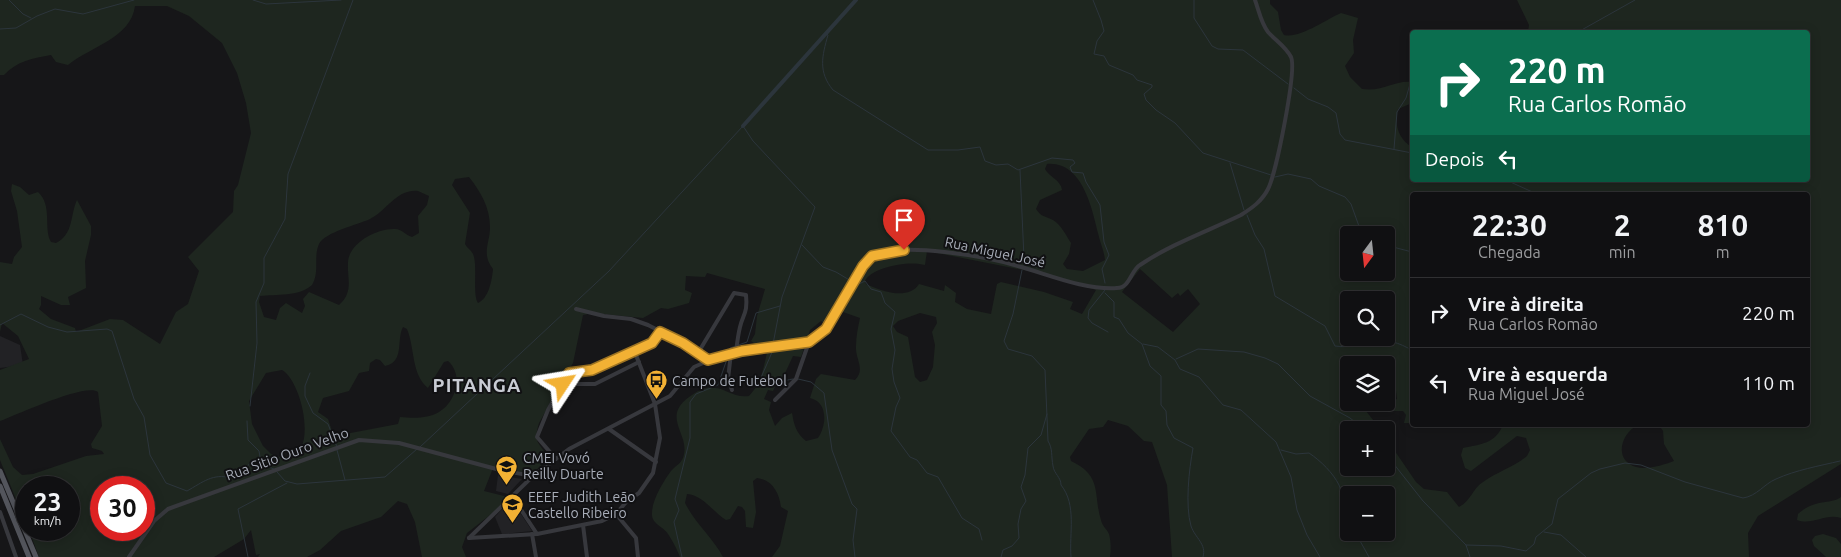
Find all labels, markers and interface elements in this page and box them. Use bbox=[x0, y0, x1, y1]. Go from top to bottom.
icon: right bbox=[1425, 50, 1490, 115]
text: 220 m bbox=[1508, 50, 1606, 90]
text: Rua Carlos Romão bbox=[1508, 91, 1687, 116]
icon: left bbox=[1494, 145, 1522, 173]
text: Depois bbox=[1425, 148, 1484, 170]
pin bbox=[883, 199, 925, 250]
icon: arrive bbox=[890, 206, 918, 234]
text: 22:30 bbox=[1472, 208, 1547, 242]
text: 2 bbox=[1614, 208, 1631, 242]
text: 810 bbox=[1697, 208, 1748, 242]
north arrow bbox=[1340, 226, 1395, 281]
map controls bbox=[1340, 226, 1395, 541]
street label: Rua Miguel José bbox=[943, 234, 1047, 270]
text: Chegada bbox=[1478, 243, 1541, 261]
text: min bbox=[1609, 243, 1636, 261]
text: m bbox=[1716, 243, 1730, 261]
button: search bbox=[1340, 291, 1395, 346]
text: Vire à direita bbox=[1468, 293, 1584, 315]
icon: right bbox=[1425, 299, 1453, 327]
text: 220 m bbox=[1742, 302, 1795, 324]
text: Rua Carlos Romão bbox=[1468, 315, 1598, 333]
button: layers bbox=[1340, 356, 1395, 411]
position arrow bbox=[536, 357, 588, 409]
text: Vire à esquerda bbox=[1468, 363, 1608, 385]
bus stop icon: Campo de Futebol bbox=[644, 369, 668, 400]
icon: left bbox=[1425, 369, 1453, 397]
text: 110 m bbox=[1742, 372, 1795, 394]
place label: Campo de Futebol bbox=[672, 373, 787, 389]
district label: PITANGA bbox=[433, 374, 521, 396]
text: Rua Miguel José bbox=[1468, 385, 1585, 403]
button: + bbox=[1340, 421, 1395, 476]
street label: Rua Sitio Ouro Velho bbox=[223, 424, 351, 484]
place label: CMEI Vovó Reilly Duarte bbox=[523, 450, 604, 482]
school or university icon: CMEI Vovó Reilly Duarte bbox=[495, 454, 519, 485]
speed limit sign: 30 bbox=[90, 476, 155, 541]
button: − bbox=[1340, 486, 1395, 541]
text: 23 bbox=[33, 488, 62, 516]
place label: EEEF Judith Leão Castello Ribeiro bbox=[528, 489, 636, 521]
school or university icon: EEEF Judith Leão Castello Ribeiro bbox=[500, 493, 524, 524]
text: km/h bbox=[34, 514, 61, 527]

